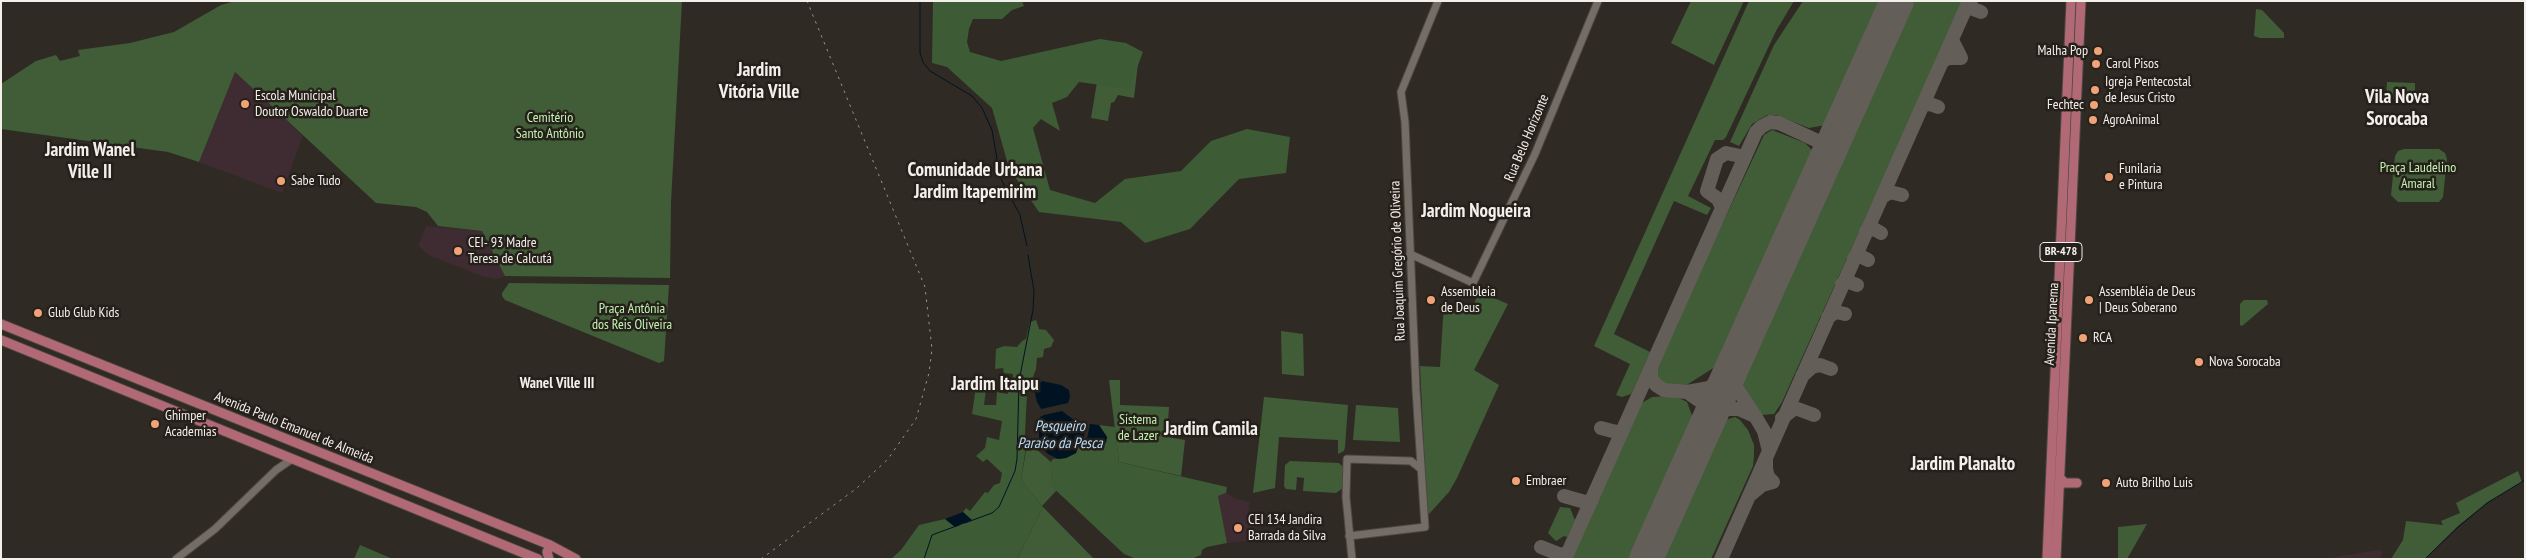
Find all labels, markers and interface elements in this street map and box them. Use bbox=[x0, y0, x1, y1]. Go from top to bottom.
place label: Malha Pop bbox=[2037, 43, 2088, 59]
marker: Malha Pop bbox=[2092, 45, 2104, 57]
place label: Carol Pisos bbox=[2106, 56, 2159, 72]
marker: Carol Pisos bbox=[2090, 58, 2102, 70]
district label: Jardim Vitória Ville bbox=[719, 60, 799, 104]
place label: Igreja Pentecostal de Jesus Cristo bbox=[2105, 74, 2191, 106]
marker: Igreja Pentecostal de Jesus Cristo bbox=[2089, 84, 2101, 96]
district label: Vila Nova Sorocaba bbox=[2365, 87, 2429, 131]
place label: Escola Municipal Doutor Oswaldo Duarte bbox=[255, 88, 368, 120]
street label: Rua Belo Horizonte bbox=[1501, 92, 1553, 184]
place label: Fechtec bbox=[2047, 97, 2084, 113]
marker: Escola Municipal Doutor Oswaldo Duarte bbox=[239, 98, 251, 110]
marker: Fechtec bbox=[2088, 99, 2100, 111]
park label: Cemitério Santo Antônio bbox=[516, 110, 584, 142]
place label: AgroAnimal bbox=[2103, 112, 2159, 128]
marker: AgroAnimal bbox=[2087, 114, 2099, 126]
district label: Jardim Wanel Ville II bbox=[45, 140, 135, 184]
district label: Comunidade Urbana Jardim Itapemirim bbox=[907, 160, 1043, 204]
park label: Praça Laudelino Amaral bbox=[2380, 160, 2456, 192]
place label: Funilaria e Pintura bbox=[2119, 161, 2163, 193]
marker: Funilaria e Pintura bbox=[2103, 171, 2115, 183]
place label: Sabe Tudo bbox=[291, 173, 341, 189]
marker: Sabe Tudo bbox=[275, 175, 287, 187]
street label: Rua Joaquim Gregório de Oliveira bbox=[1387, 181, 1409, 341]
district label: Jardim Nogueira bbox=[1421, 201, 1531, 223]
place label: CEI- 93 Madre Teresa de Calcutá bbox=[468, 235, 552, 268]
road number: BR-478 bbox=[2040, 242, 2082, 262]
marker: CEI- 93 Madre Teresa de Calcutá bbox=[452, 245, 464, 257]
street label: Avenida Ipanema bbox=[2041, 282, 2063, 366]
place label: Assembleia de Deus bbox=[1441, 284, 1496, 316]
place label: Assembléia de Deus | Deus Soberano bbox=[2099, 284, 2195, 316]
marker: Assembleia de Deus bbox=[1425, 294, 1437, 306]
marker: Assembléia de Deus | Deus Soberano bbox=[2083, 294, 2095, 306]
park label: Praça Antônia dos Reis Oliveira bbox=[592, 301, 672, 334]
place label: Glub Glub Kids bbox=[48, 305, 119, 321]
marker: Glub Glub Kids bbox=[32, 307, 44, 319]
place label: RCA bbox=[2093, 330, 2112, 346]
marker: RCA bbox=[2077, 332, 2089, 344]
place label: Nova Sorocaba bbox=[2209, 354, 2281, 370]
marker: Nova Sorocaba bbox=[2193, 356, 2205, 368]
district label: Jardim Itaipu bbox=[951, 374, 1039, 396]
district label: Wanel Ville III bbox=[520, 375, 594, 393]
street label: Avenida Paulo Emanuel de Almeida bbox=[212, 388, 376, 468]
place label: Ghimper Academias bbox=[165, 408, 216, 441]
park label: Sistema de Lazer bbox=[1118, 412, 1158, 444]
marker: Ghimper Academias bbox=[149, 418, 161, 430]
water label: Pesqueiro Paraíso da Pesca bbox=[1017, 418, 1103, 453]
district label: Jardim Camila bbox=[1164, 419, 1258, 441]
district label: Jardim Planalto bbox=[1911, 454, 2015, 476]
place label: Embraer bbox=[1526, 473, 1566, 489]
marker: Embraer bbox=[1510, 475, 1522, 487]
place label: Auto Brilho Luis bbox=[2116, 475, 2193, 491]
marker: Auto Brilho Luis bbox=[2100, 477, 2112, 489]
place label: CEI 134 Jandira Barrada da Silva bbox=[1248, 512, 1326, 544]
marker: CEI 134 Jandira Barrada da Silva bbox=[1232, 522, 1244, 534]

